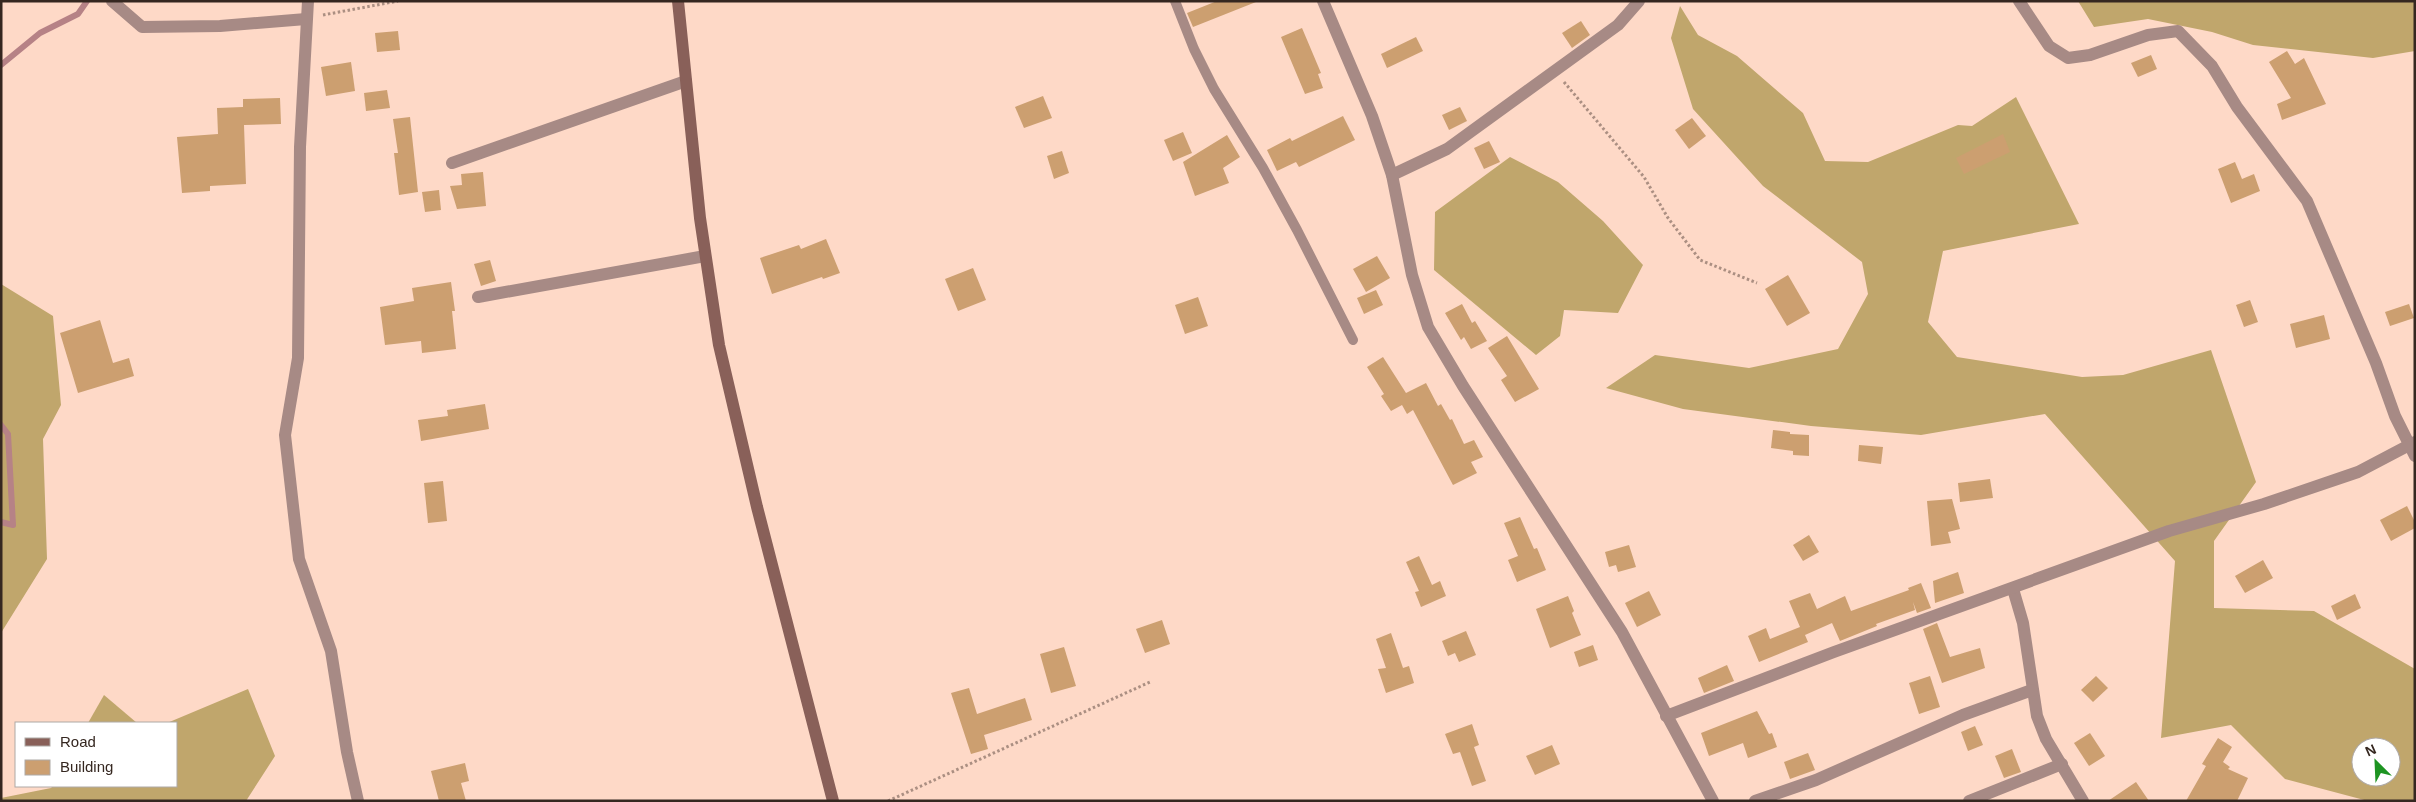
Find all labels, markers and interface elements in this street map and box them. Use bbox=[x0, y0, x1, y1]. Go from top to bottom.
legend bbox=[15, 722, 178, 787]
text: Road bbox=[60, 733, 96, 750]
north arrow bbox=[2351, 737, 2401, 787]
text: N bbox=[2363, 741, 2379, 759]
text: Building bbox=[60, 758, 113, 775]

